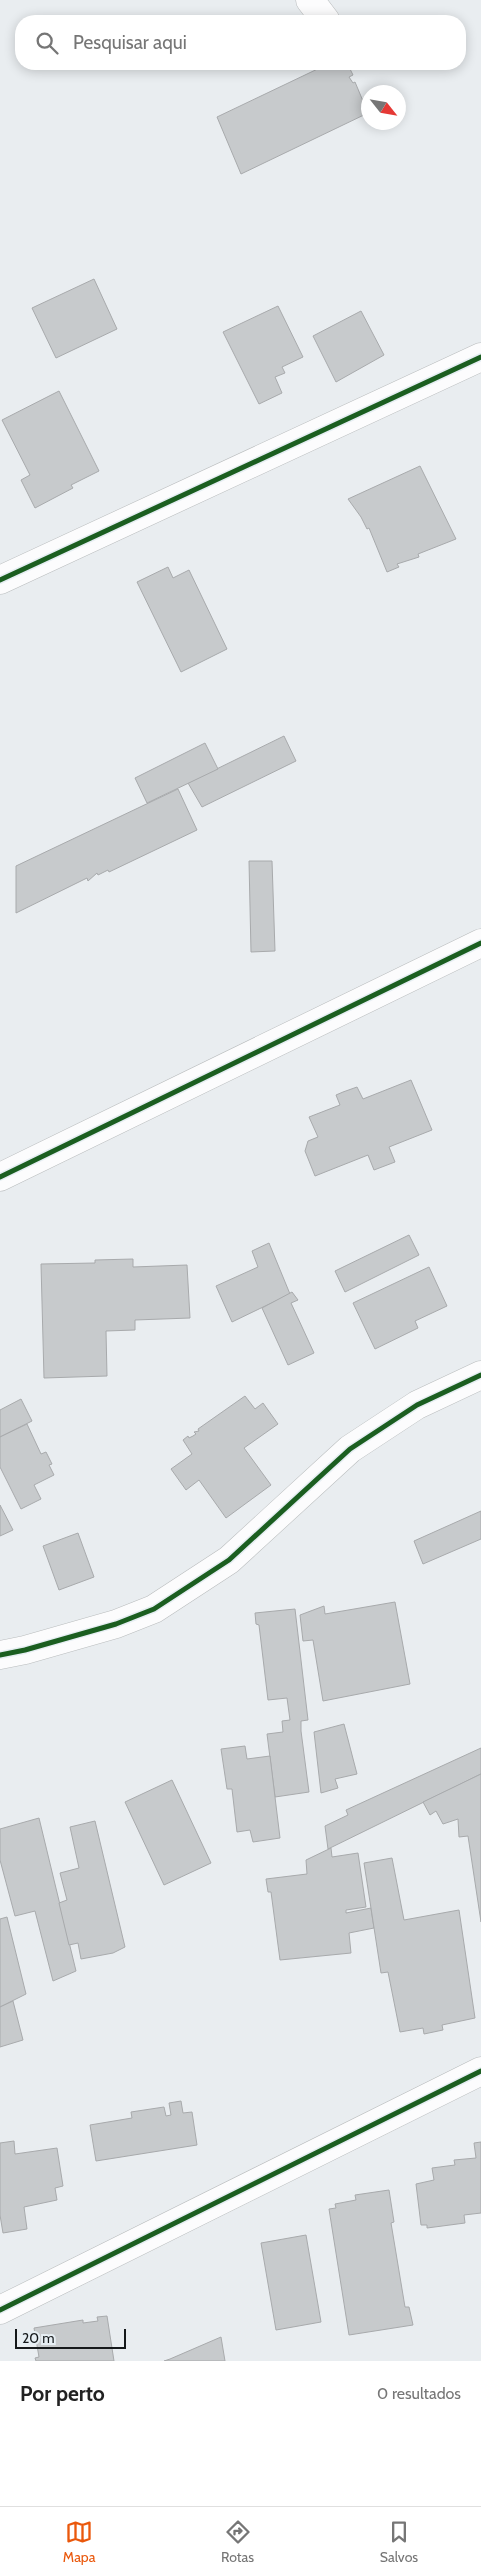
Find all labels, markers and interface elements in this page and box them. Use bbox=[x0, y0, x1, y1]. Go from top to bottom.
search box bbox=[15, 15, 466, 70]
icon: search bbox=[33, 29, 61, 57]
text: Pesquisar aqui bbox=[73, 31, 187, 54]
north arrow bbox=[361, 85, 406, 130]
scale bar bbox=[15, 2326, 126, 2349]
text: 20 m bbox=[22, 2329, 55, 2347]
text: Por perto bbox=[20, 2381, 105, 2406]
text: 0 resultados bbox=[377, 2384, 461, 2403]
tab: Mapa bbox=[63, 2518, 95, 2566]
tab: Rotas bbox=[221, 2518, 254, 2566]
tab: Salvos bbox=[380, 2518, 418, 2566]

